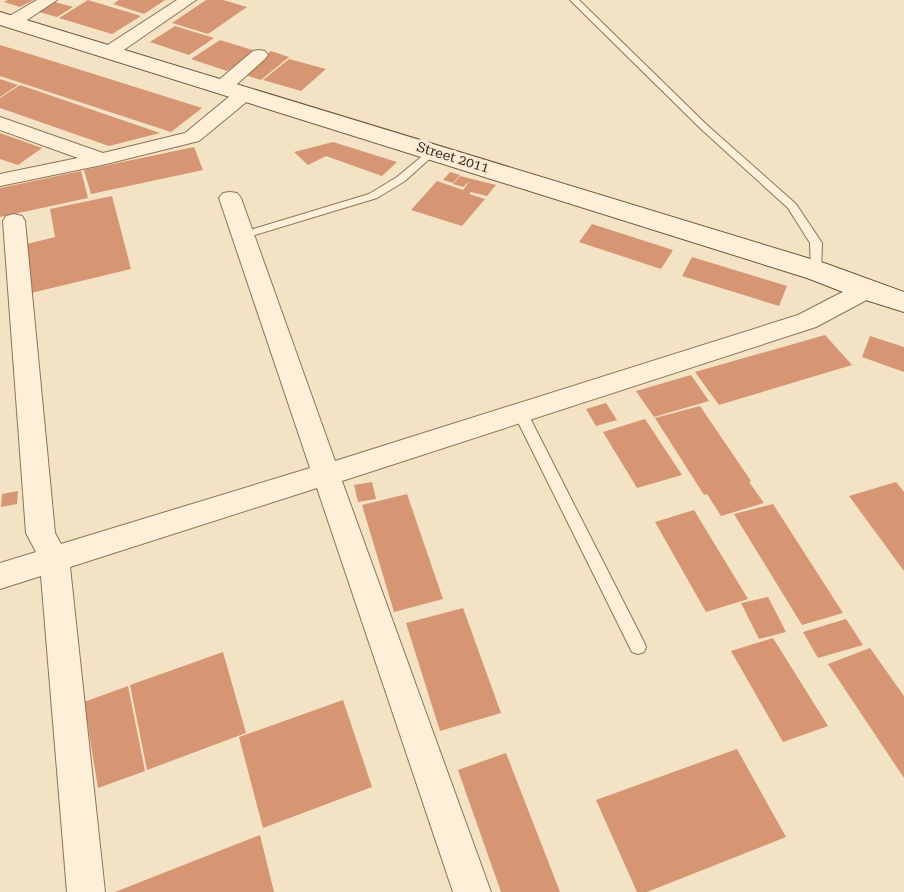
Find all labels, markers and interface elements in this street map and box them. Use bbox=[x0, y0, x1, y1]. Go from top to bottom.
street label: Street 2011 bbox=[415, 138, 491, 176]

